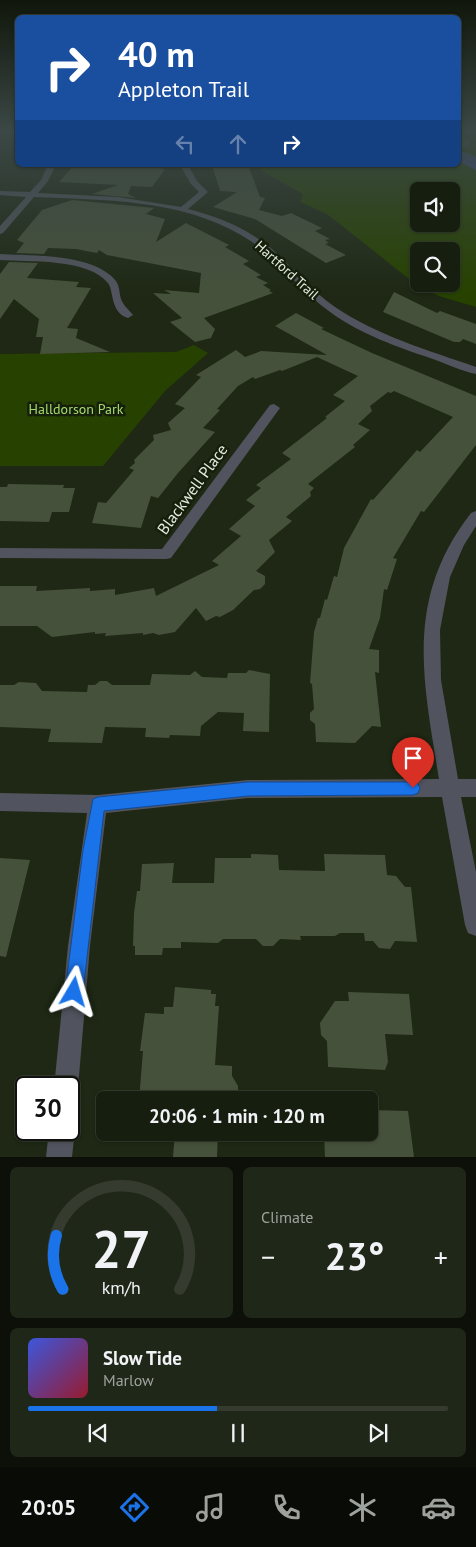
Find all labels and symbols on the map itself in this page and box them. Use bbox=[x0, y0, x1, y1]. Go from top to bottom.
street label: Hartford Trail bbox=[251, 237, 323, 303]
park label: Halldorson Park bbox=[29, 400, 124, 418]
street label: Blackwell Place bbox=[153, 440, 231, 538]
pin bbox=[392, 737, 434, 788]
position arrow bbox=[47, 965, 99, 1017]
speed limit sign: 30 bbox=[15, 1076, 80, 1141]

